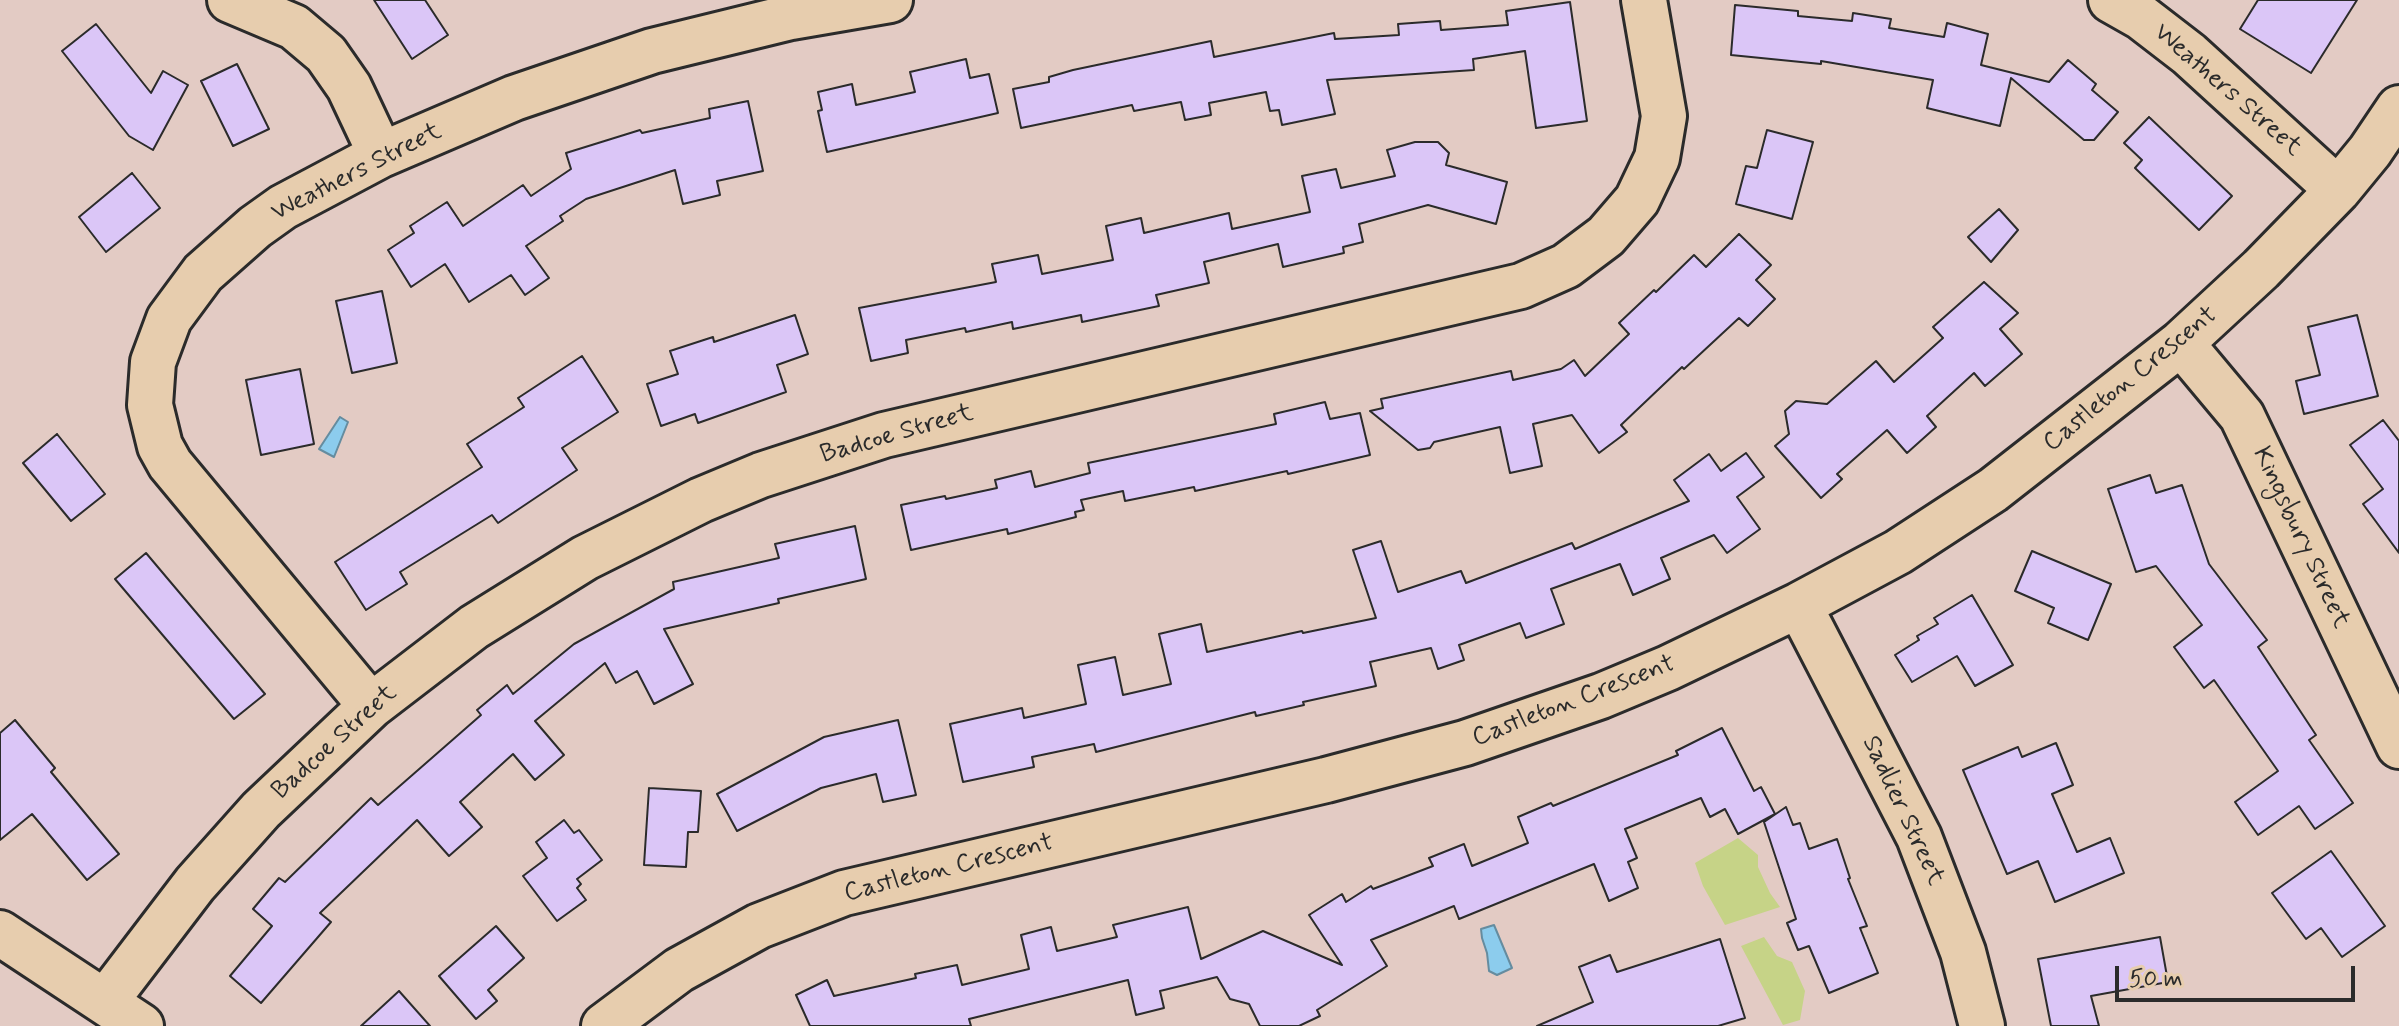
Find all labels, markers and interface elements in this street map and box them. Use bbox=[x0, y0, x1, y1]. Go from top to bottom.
street label: Weathers Street bbox=[2146, 18, 2308, 164]
street label: Weathers Street bbox=[267, 117, 447, 229]
street label: Castleton Crescent bbox=[2038, 300, 2224, 460]
street label: Badcoe Street bbox=[817, 398, 977, 472]
street label: Kingsbury Street bbox=[2244, 442, 2356, 634]
street label: Castleton Crescent bbox=[1468, 649, 1680, 755]
street label: Badcoe Street bbox=[266, 679, 404, 807]
street label: Sadlier Street bbox=[1854, 731, 1950, 891]
street label: Castleton Crescent bbox=[841, 828, 1057, 910]
scale bar bbox=[2119, 950, 2359, 1000]
text: 50 m bbox=[2129, 964, 2183, 995]

